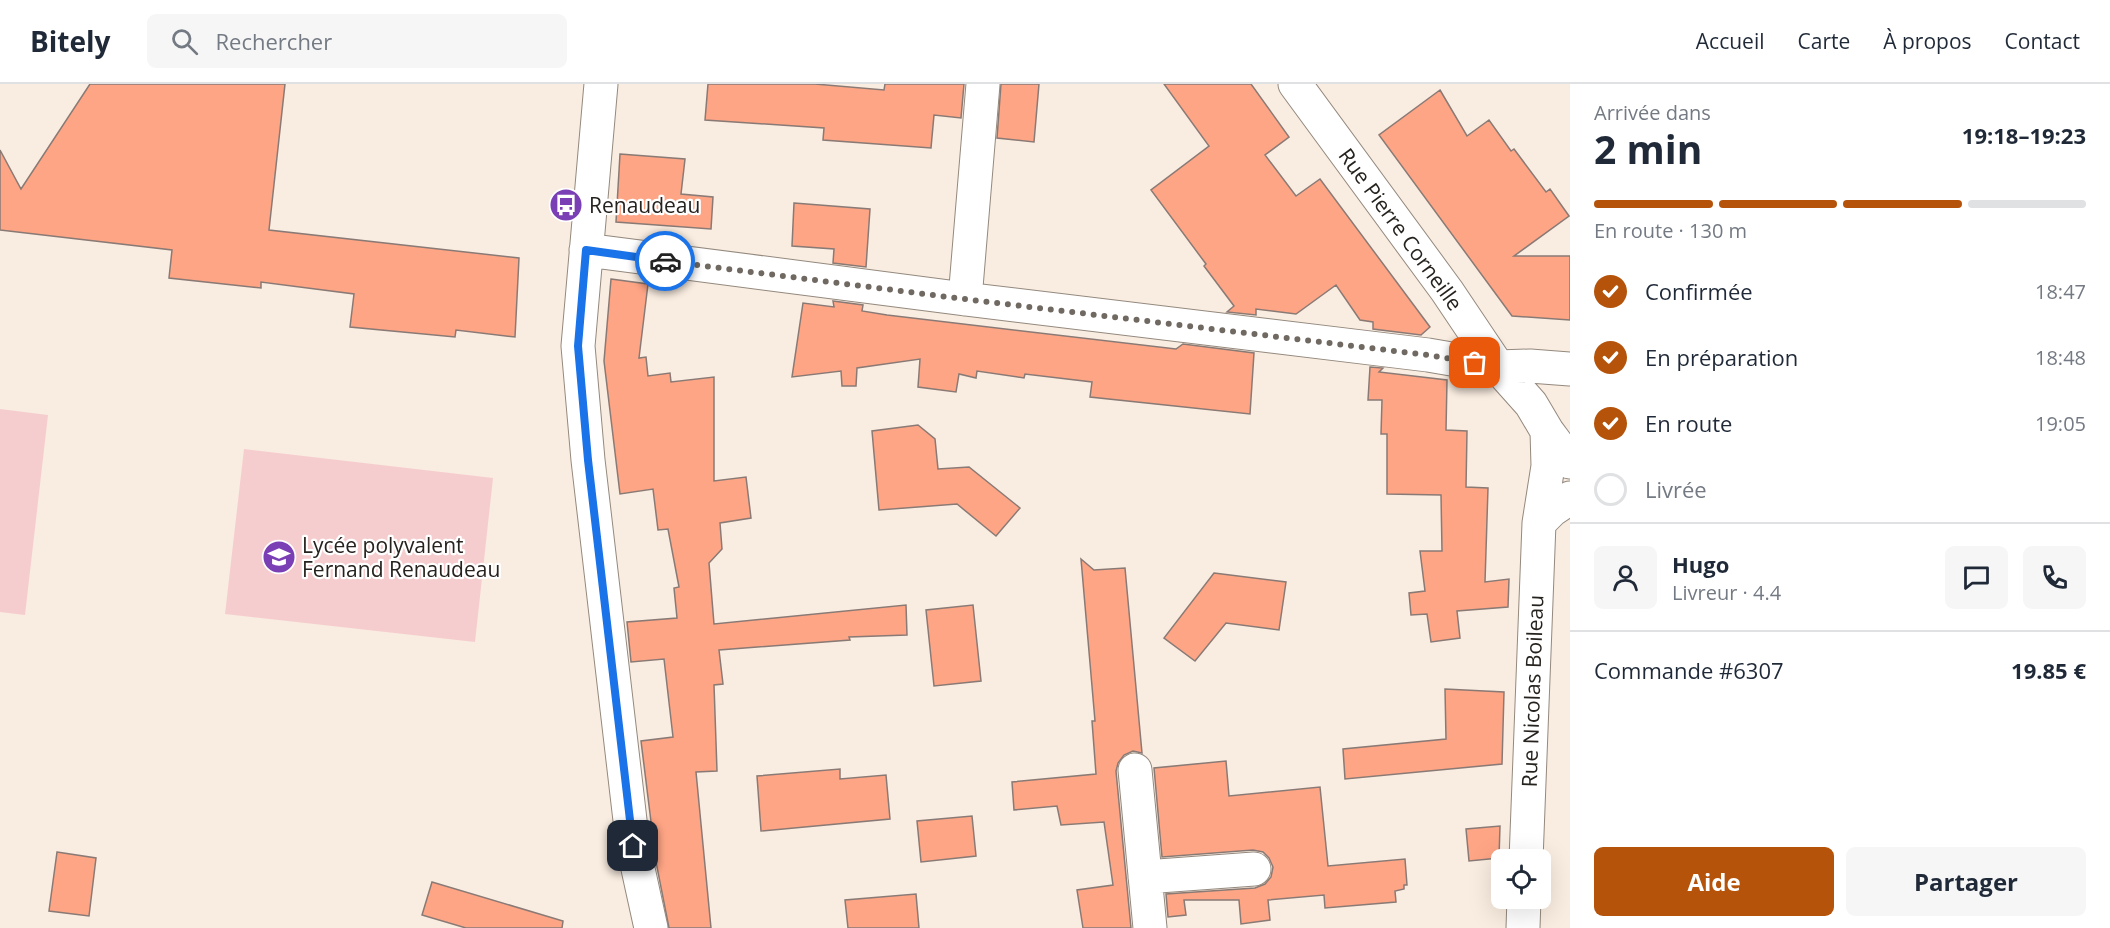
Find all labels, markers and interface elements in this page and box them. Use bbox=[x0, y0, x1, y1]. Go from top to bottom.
search box bbox=[147, 14, 567, 68]
text: Bitely bbox=[30, 22, 111, 60]
icon: search bbox=[168, 25, 201, 58]
text: Rechercher bbox=[216, 26, 332, 56]
text: Accueil bbox=[1696, 27, 1764, 55]
text: Carte bbox=[1797, 27, 1850, 55]
text: À propos bbox=[1883, 27, 1972, 55]
text: Contact bbox=[2005, 27, 2080, 55]
text: Arrivée dans bbox=[1594, 99, 1711, 126]
text: 19:18–19:23 bbox=[1962, 120, 2086, 150]
text: 2 min bbox=[1594, 122, 1702, 175]
street label: Rue Pierre Corneille bbox=[1333, 142, 1469, 316]
bus stop icon: Renaudeau bbox=[548, 187, 584, 223]
place label: Renaudeau bbox=[589, 191, 700, 219]
text: En route · 130 m bbox=[1594, 217, 1747, 244]
courier bbox=[635, 231, 695, 291]
icon: car bbox=[649, 245, 682, 278]
icon: check bbox=[1594, 275, 1627, 308]
text: Confirmée bbox=[1645, 276, 1753, 306]
text: 18:47 bbox=[2035, 278, 2086, 305]
pin bbox=[1449, 337, 1500, 388]
icon: check bbox=[1594, 341, 1627, 374]
text: En préparation bbox=[1645, 342, 1798, 372]
text: 18:48 bbox=[2035, 344, 2086, 371]
icon: bag bbox=[1458, 346, 1491, 379]
icon: check bbox=[1594, 407, 1627, 440]
text: En route bbox=[1645, 408, 1732, 438]
text: 19:05 bbox=[2035, 410, 2086, 437]
text: Livrée bbox=[1645, 474, 1707, 504]
place label: Lycée polyvalent Fernand Renaudeau bbox=[302, 531, 500, 583]
school or university icon: Lycée polyvalent Fernand Renaudeau bbox=[261, 539, 297, 575]
button: person bbox=[1594, 546, 1657, 609]
button: chat bbox=[1945, 546, 2008, 609]
button: phone bbox=[2023, 546, 2086, 609]
text: Hugo bbox=[1672, 549, 1729, 579]
text: Livreur · 4.4 bbox=[1672, 579, 1781, 606]
street label: Rue Nicolas Boileau bbox=[1515, 594, 1549, 788]
text: Commande #6307 bbox=[1594, 655, 1784, 685]
text: 19.85 € bbox=[2011, 655, 2086, 685]
pin bbox=[607, 820, 658, 871]
icon: home bbox=[616, 829, 649, 862]
button: Aide bbox=[1594, 847, 1834, 916]
button: Partager bbox=[1846, 847, 2086, 916]
map controls bbox=[1491, 849, 1551, 909]
button: locate bbox=[1491, 849, 1551, 909]

